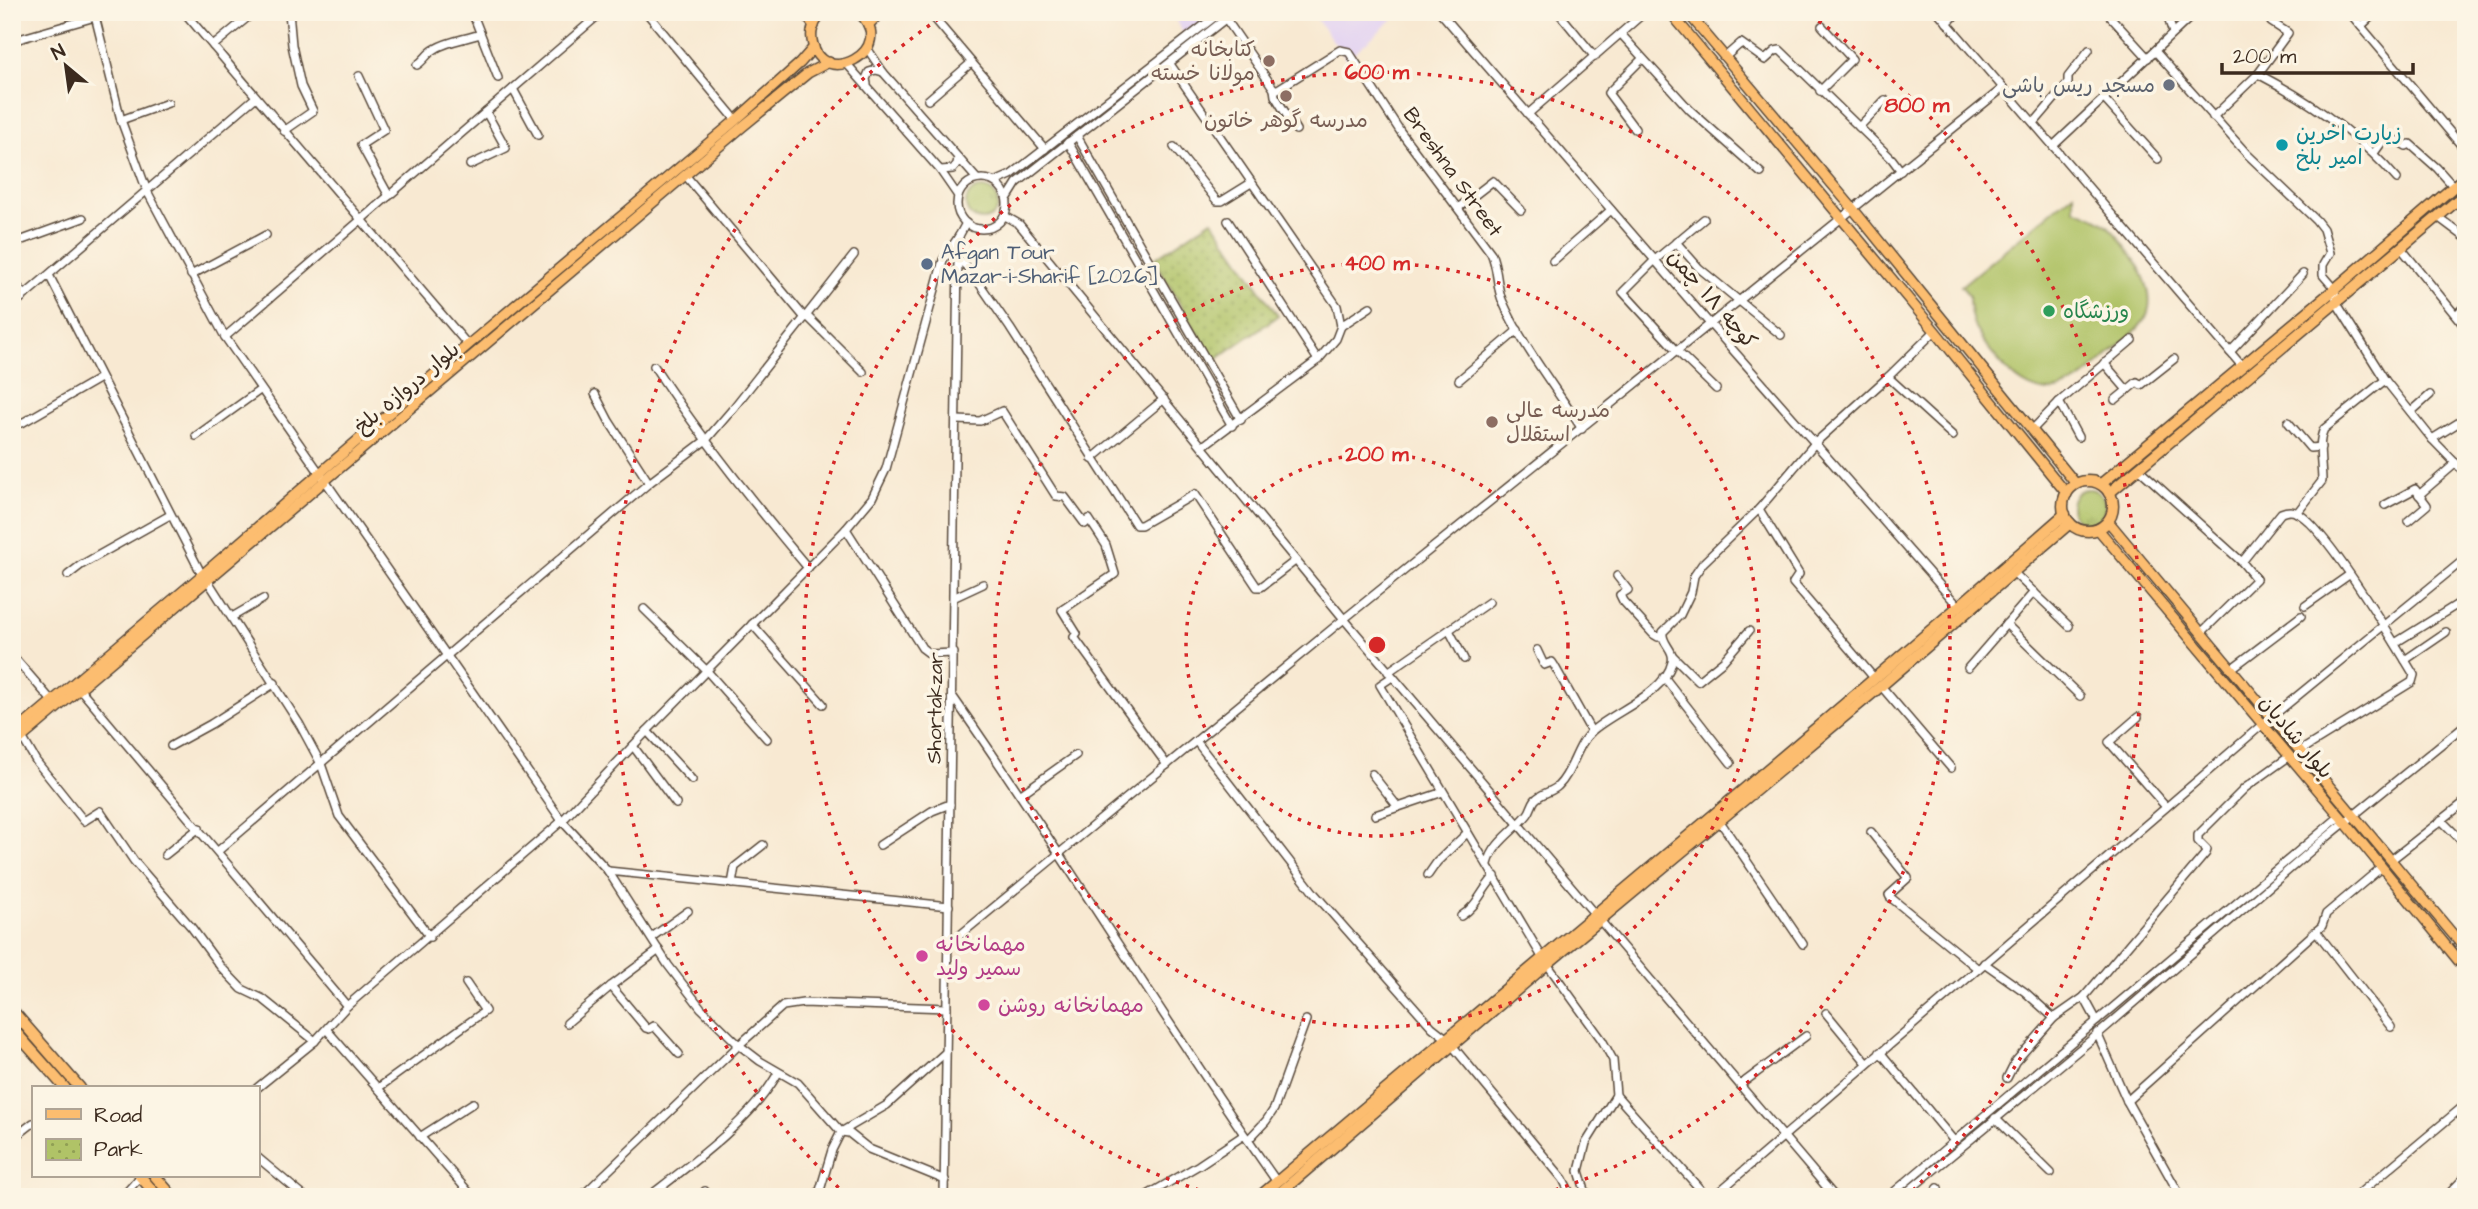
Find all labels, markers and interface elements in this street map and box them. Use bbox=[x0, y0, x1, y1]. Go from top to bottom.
north arrow bbox=[32, 32, 102, 102]
scale bar bbox=[2222, 32, 2413, 76]
place label: کتابخانه مولانا خسته bbox=[1151, 35, 1255, 88]
text: N bbox=[47, 38, 70, 67]
text: 200 m bbox=[2233, 42, 2297, 71]
marker: کتابخانه مولانا خسته bbox=[1261, 53, 1277, 69]
text: 600 m bbox=[1345, 58, 1410, 87]
place label: مسجد ریس باشی bbox=[2002, 71, 2155, 100]
marker: مسجد ریس باشی bbox=[2161, 77, 2177, 93]
marker: مدرسه گوهر خاتون bbox=[1278, 88, 1294, 104]
text: 800 m bbox=[1885, 91, 1950, 120]
street label: Breshna Street bbox=[1396, 102, 1510, 243]
place label: مدرسه گوهر خاتون bbox=[1204, 106, 1368, 135]
place label: زیارت اخرین امیر بلخ bbox=[2296, 119, 2402, 172]
marker: زیارت اخرین امیر بلخ bbox=[2274, 137, 2290, 153]
place label: Afgan Tour Mazar-i-Sharif [2026] bbox=[941, 238, 1159, 291]
street label: كوچه ١٨ چمن bbox=[1661, 243, 1763, 355]
text: 400 m bbox=[1344, 249, 1410, 278]
marker: Afgan Tour Mazar-i-Sharif [2026] bbox=[919, 256, 935, 272]
place label: ورزشگاه bbox=[2063, 297, 2129, 326]
marker: ورزشگاه bbox=[2041, 303, 2057, 319]
street label: بلوار دروازه بلخ bbox=[348, 335, 466, 441]
place label: مدرسه عالی استقلال bbox=[1506, 396, 1610, 449]
marker: مدرسه عالی استقلال bbox=[1484, 414, 1500, 430]
text: 200 m bbox=[1344, 440, 1409, 469]
centre of rings bbox=[1365, 633, 1389, 657]
street label: Shortakzar bbox=[920, 651, 950, 764]
street label: بلوار شادیان bbox=[2252, 689, 2340, 785]
place label: مهمانخانه سمیر ولید bbox=[936, 930, 1026, 983]
marker: مهمانخانه سمیر ولید bbox=[914, 948, 930, 964]
place label: مهمانخانه روشن bbox=[998, 991, 1144, 1020]
marker: مهمانخانه روشن bbox=[976, 997, 992, 1013]
legend bbox=[32, 1086, 259, 1178]
text: Road bbox=[94, 1101, 142, 1130]
text: Park bbox=[94, 1135, 143, 1164]

